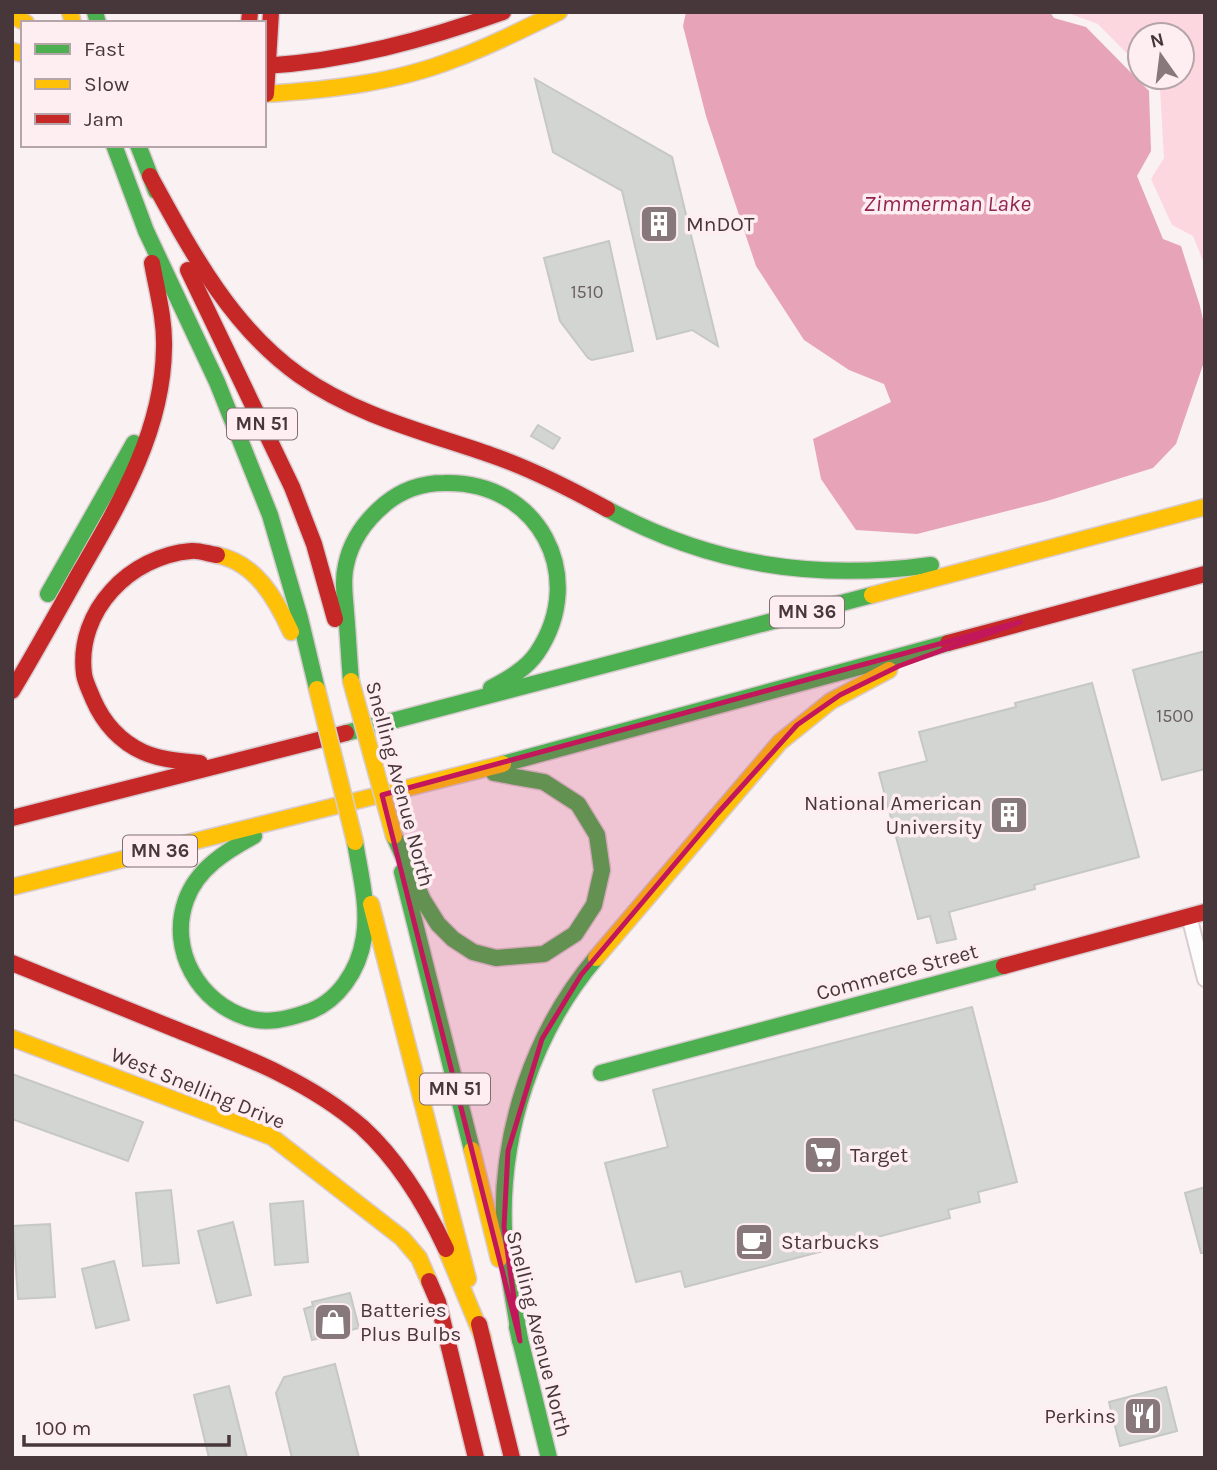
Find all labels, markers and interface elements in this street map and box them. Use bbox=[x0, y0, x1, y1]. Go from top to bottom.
legend bbox=[21, 21, 266, 147]
north arrow bbox=[1126, 21, 1196, 91]
text: N bbox=[1148, 28, 1166, 53]
text: Fast bbox=[84, 37, 125, 61]
text: Slow bbox=[84, 72, 129, 96]
text: Jam bbox=[84, 107, 124, 131]
water label: Zimmerman Lake bbox=[863, 190, 1031, 217]
building icon: MnDOT bbox=[638, 203, 680, 245]
place label: MnDOT bbox=[686, 212, 755, 236]
house number: 1510 bbox=[571, 281, 603, 303]
road number: MN 51 bbox=[227, 408, 297, 440]
road number: MN 36 bbox=[770, 596, 844, 628]
street label: Snelling Avenue North bbox=[361, 679, 439, 889]
house number: 1500 bbox=[1156, 705, 1194, 727]
place label: National American University bbox=[804, 791, 982, 839]
building icon: National American University bbox=[988, 794, 1030, 836]
road number: MN 36 bbox=[123, 836, 197, 866]
street label: Commerce Street bbox=[814, 939, 980, 1005]
street label: West Snelling Drive bbox=[107, 1042, 289, 1134]
road number: MN 51 bbox=[420, 1074, 490, 1105]
supermarket icon: Target bbox=[802, 1134, 844, 1176]
place label: Target bbox=[850, 1143, 908, 1167]
cafe icon: Starbucks bbox=[733, 1221, 775, 1263]
street label: Snelling Avenue North bbox=[502, 1228, 576, 1440]
place label: Starbucks bbox=[781, 1230, 880, 1254]
place label: Batteries Plus Bulbs bbox=[360, 1298, 461, 1346]
shop icon: Batteries Plus Bulbs bbox=[312, 1301, 354, 1343]
restaurant icon: Perkins bbox=[1122, 1395, 1164, 1437]
scale bar bbox=[24, 1404, 229, 1448]
place label: Perkins bbox=[1044, 1404, 1116, 1428]
text: 100 m bbox=[35, 1416, 92, 1440]

